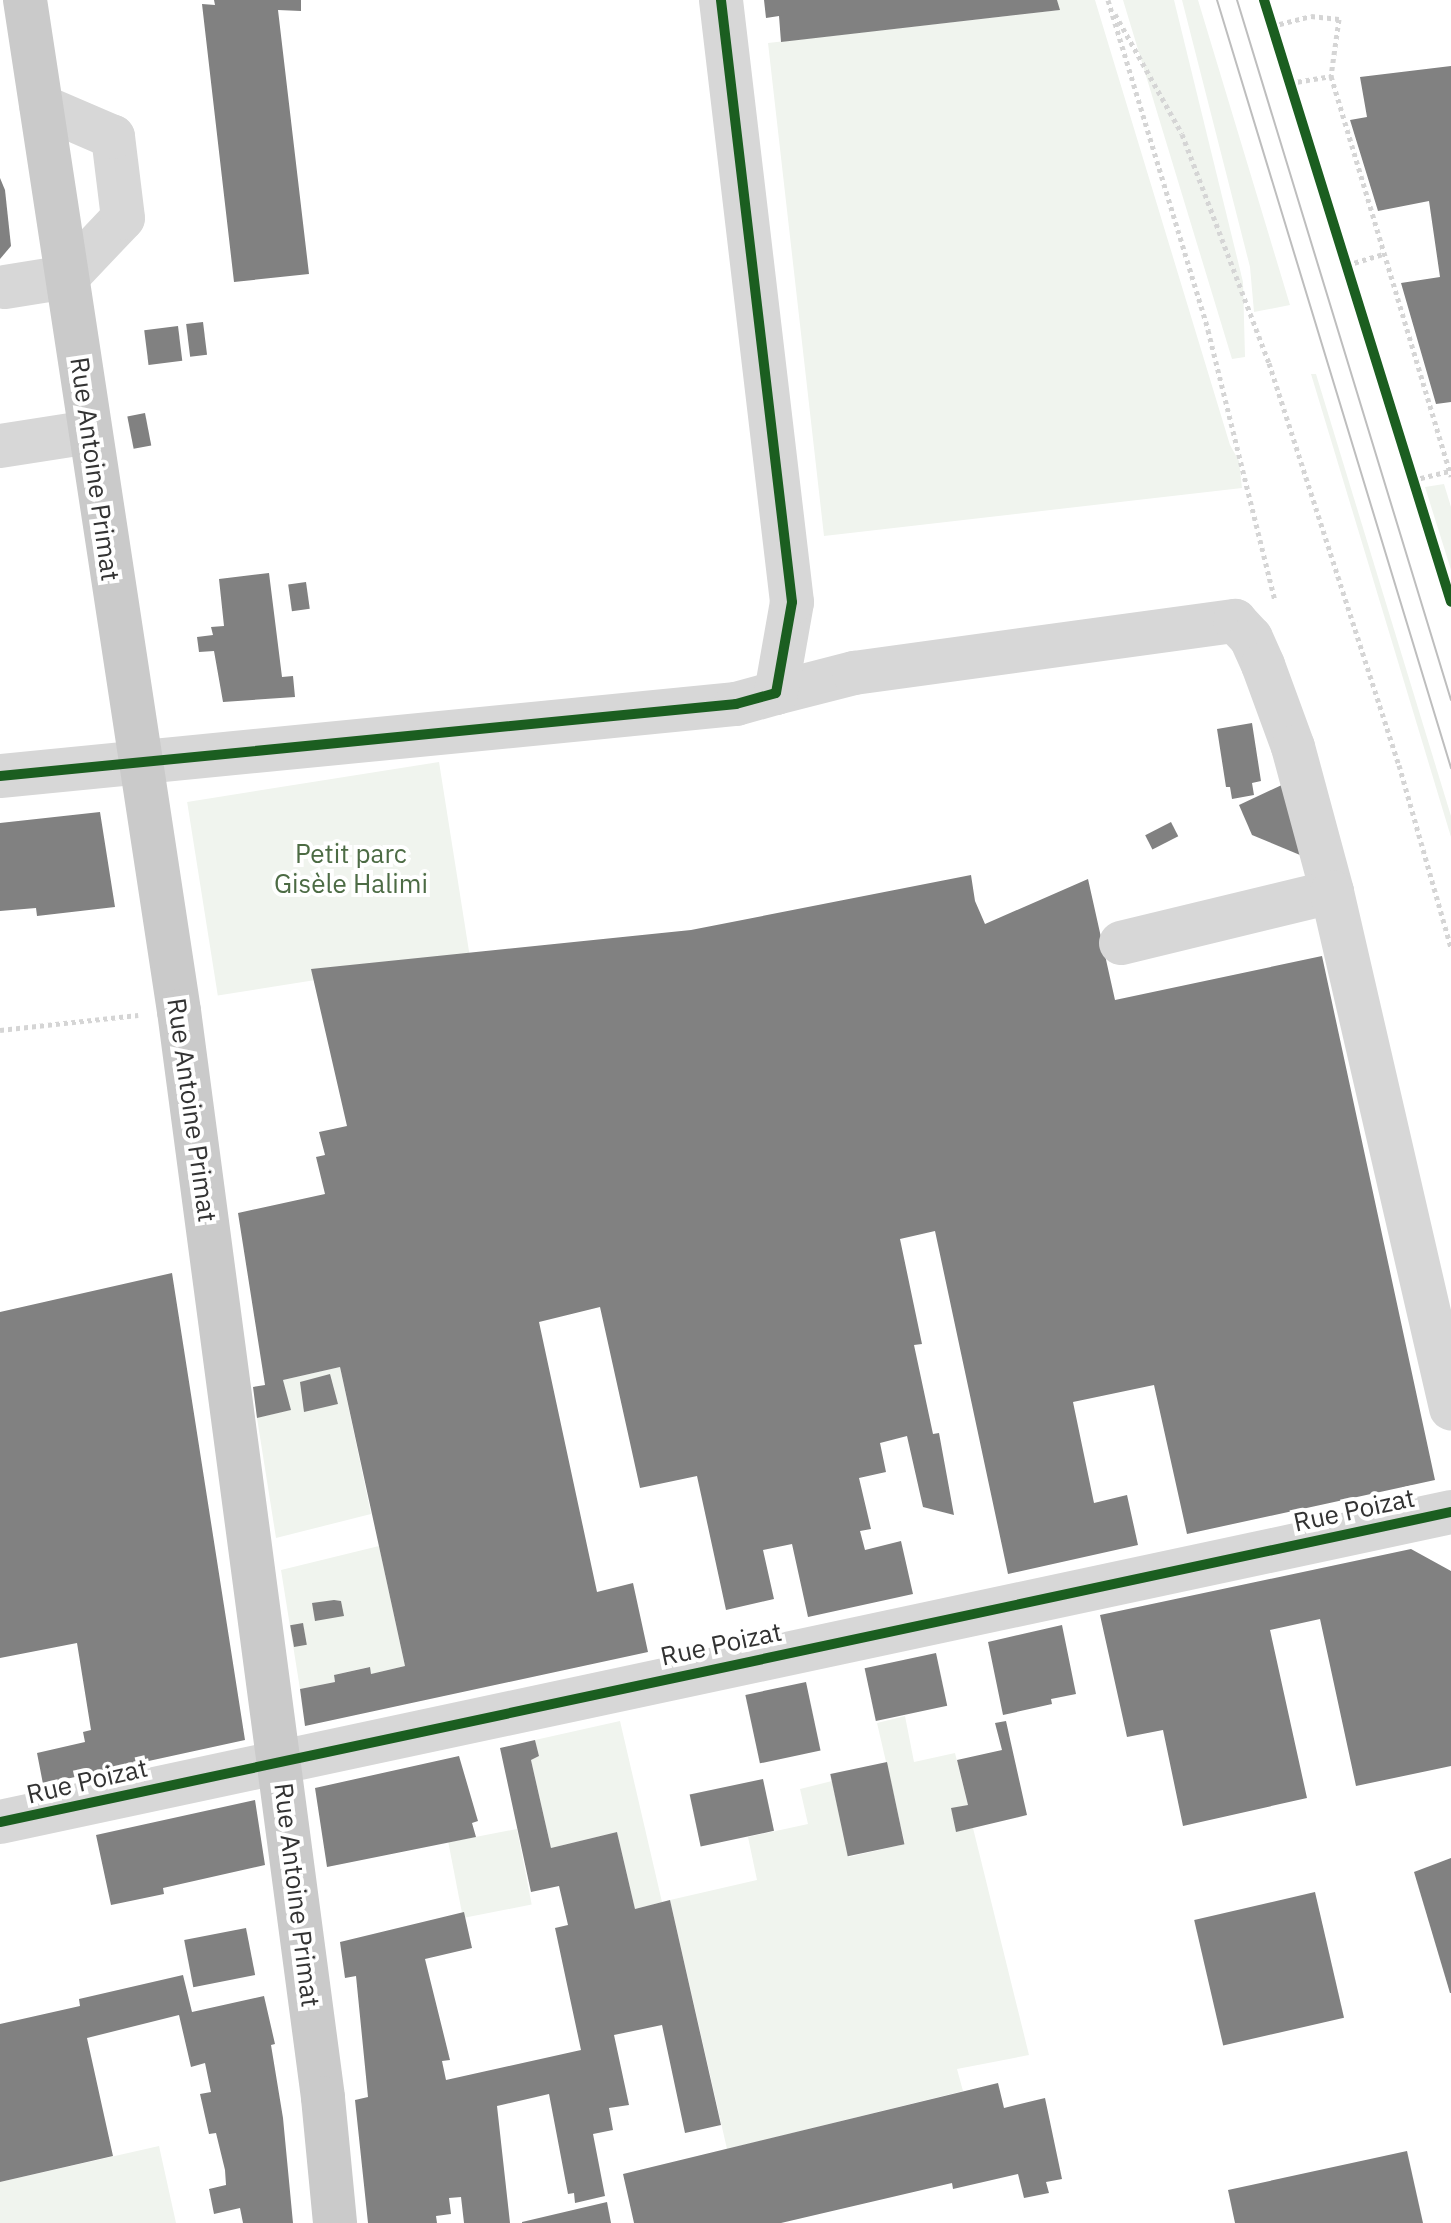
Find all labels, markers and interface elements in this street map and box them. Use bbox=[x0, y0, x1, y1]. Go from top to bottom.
street label: Rue Antoine Primat bbox=[64, 355, 126, 583]
park label: Petit parc Gisèle Halimi bbox=[274, 838, 428, 900]
street label: Rue Antoine Primat bbox=[161, 996, 223, 1224]
street label: Rue Poizat bbox=[1291, 1482, 1417, 1538]
street label: Rue Poizat bbox=[658, 1616, 784, 1672]
street label: Rue Poizat bbox=[23, 1752, 151, 1810]
street label: Rue Antoine Primat bbox=[268, 1781, 326, 2009]

